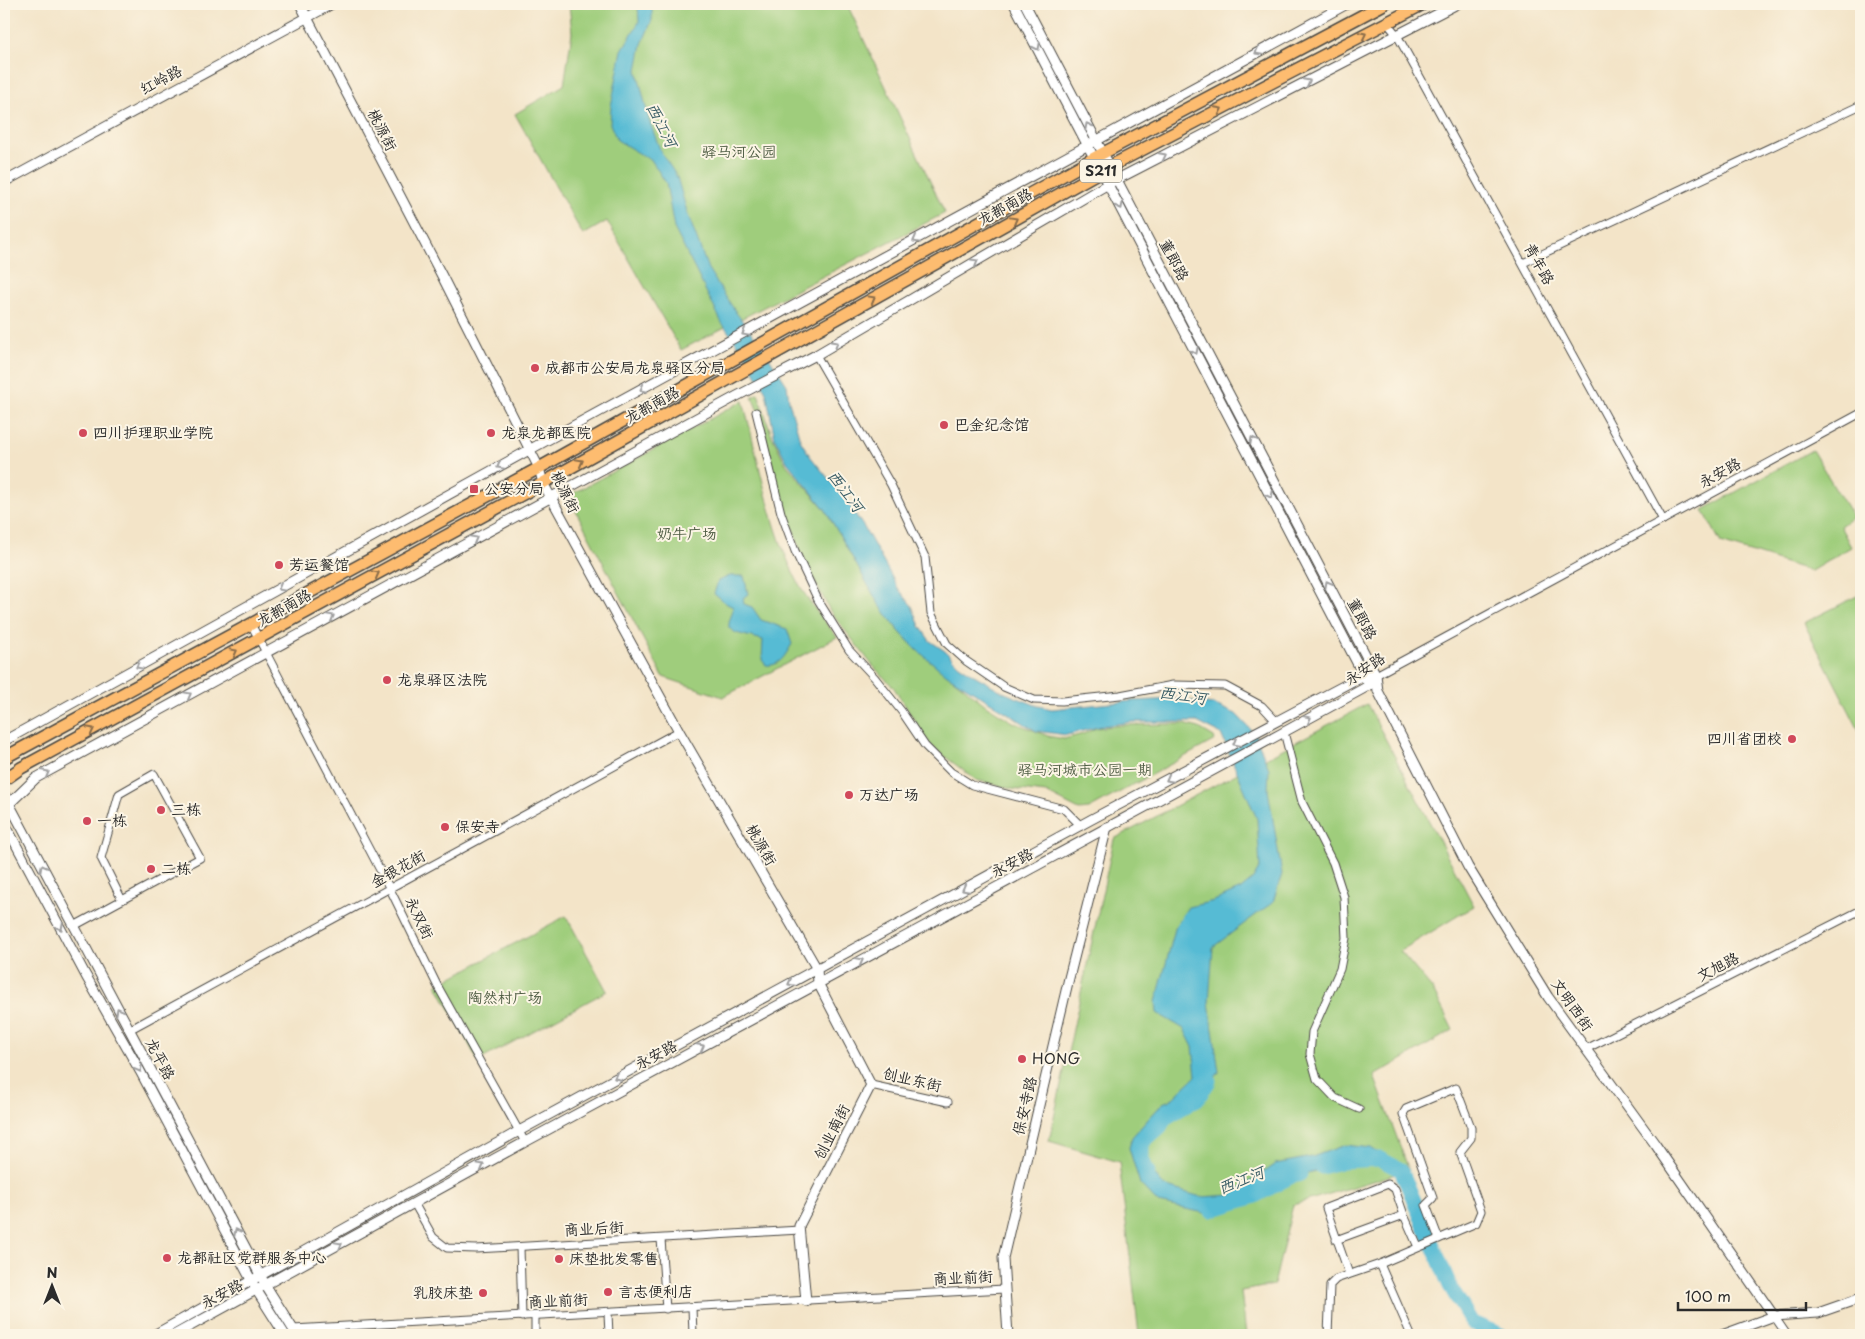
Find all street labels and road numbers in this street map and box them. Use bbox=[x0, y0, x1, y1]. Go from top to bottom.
street label: 红岭路 bbox=[135, 58, 186, 99]
street label: 桃源街 bbox=[363, 104, 404, 155]
road number: S211 bbox=[1080, 160, 1122, 182]
street label: 龙都南路 bbox=[972, 181, 1036, 230]
street label: 董郞路 bbox=[1155, 234, 1196, 285]
street label: 青年路 bbox=[1519, 238, 1561, 289]
street label: 龙都南路 bbox=[619, 379, 683, 428]
street label: 永安路 bbox=[1694, 451, 1745, 493]
street label: 桃源街 bbox=[546, 466, 587, 517]
street label: 龙都南路 bbox=[251, 582, 315, 631]
street label: 董郞路 bbox=[1343, 593, 1384, 644]
street label: 永安路 bbox=[1339, 646, 1389, 690]
street label: 桃源街 bbox=[741, 819, 784, 869]
street label: 永安路 bbox=[986, 841, 1037, 882]
street label: 金银花街 bbox=[365, 843, 429, 892]
street label: 永双街 bbox=[400, 892, 441, 943]
street label: 文旭路 bbox=[1692, 945, 1743, 986]
street label: 文明西街 bbox=[1547, 973, 1600, 1035]
street label: 龙平路 bbox=[141, 1033, 182, 1084]
street label: 永安路 bbox=[630, 1033, 681, 1074]
street label: 创业东街 bbox=[881, 1061, 944, 1096]
street label: 保安寺路 bbox=[1006, 1074, 1041, 1137]
street label: 创业南街 bbox=[807, 1099, 855, 1163]
street label: 商业后街 bbox=[563, 1214, 624, 1241]
street label: 商业前街 bbox=[932, 1263, 993, 1290]
street label: 永安路 bbox=[196, 1272, 247, 1313]
street label: 商业前街 bbox=[527, 1286, 588, 1313]

